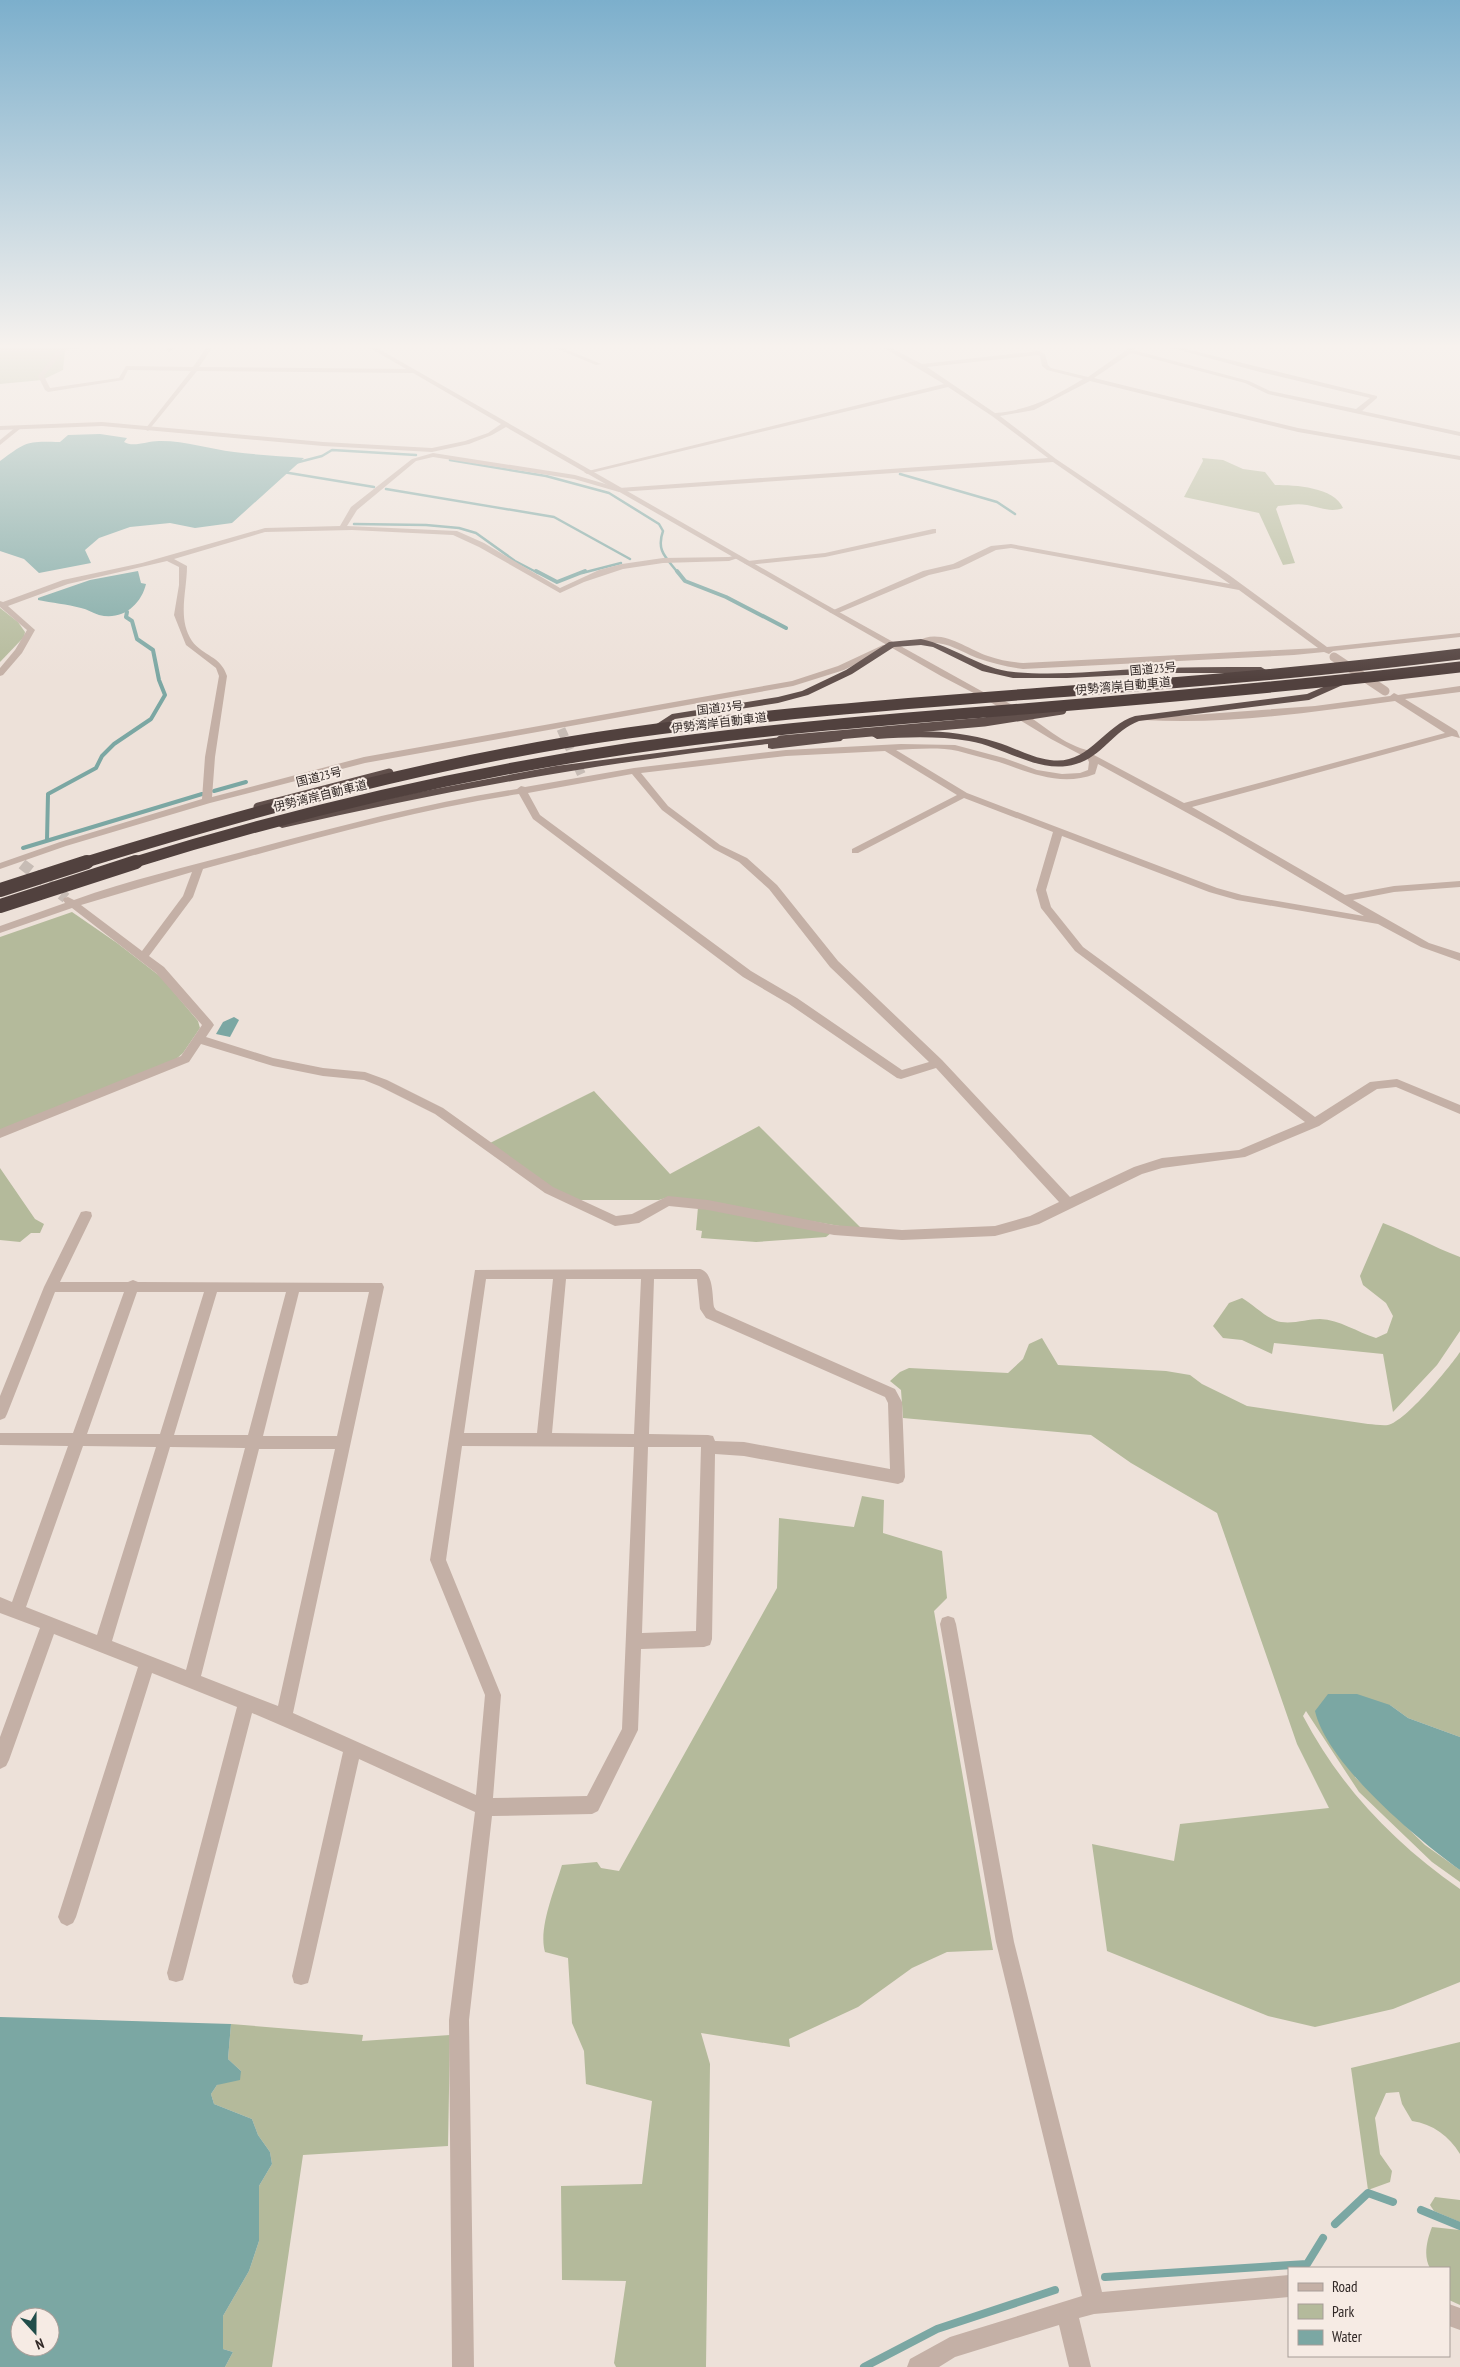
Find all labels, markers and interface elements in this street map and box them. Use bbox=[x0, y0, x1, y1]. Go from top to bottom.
street label: 国道23号 bbox=[1129, 659, 1177, 678]
street label: 伊勢湾岸自動車道 bbox=[1074, 674, 1171, 697]
street label: 国道23号 bbox=[696, 698, 744, 717]
street label: 伊勢湾岸自動車道 bbox=[670, 709, 768, 736]
street label: 国道23号 bbox=[294, 764, 343, 789]
street label: 伊勢湾岸自動車道 bbox=[271, 777, 368, 814]
legend bbox=[1288, 2267, 1450, 2357]
text: Road bbox=[1332, 2277, 1358, 2296]
text: Park bbox=[1332, 2302, 1354, 2321]
north arrow bbox=[10, 2307, 60, 2357]
text: Water bbox=[1332, 2327, 1363, 2346]
text: N bbox=[33, 2334, 46, 2354]

